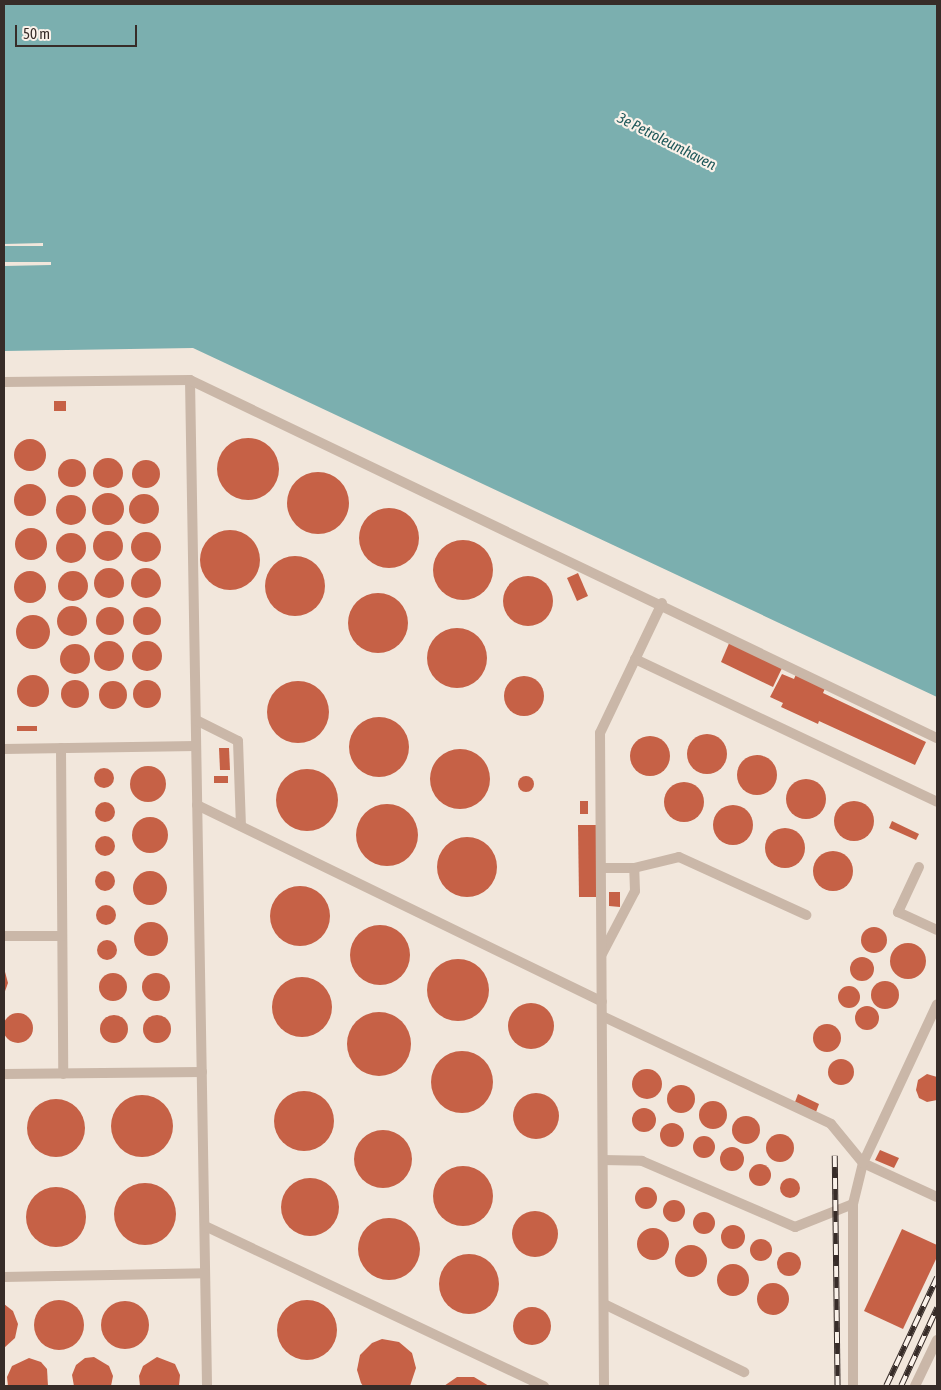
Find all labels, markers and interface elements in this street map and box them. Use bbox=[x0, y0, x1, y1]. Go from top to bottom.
scale bar bbox=[18, 15, 140, 47]
text: 50 m bbox=[23, 25, 50, 42]
water label: 3e Petroleumhaven bbox=[615, 108, 719, 174]

